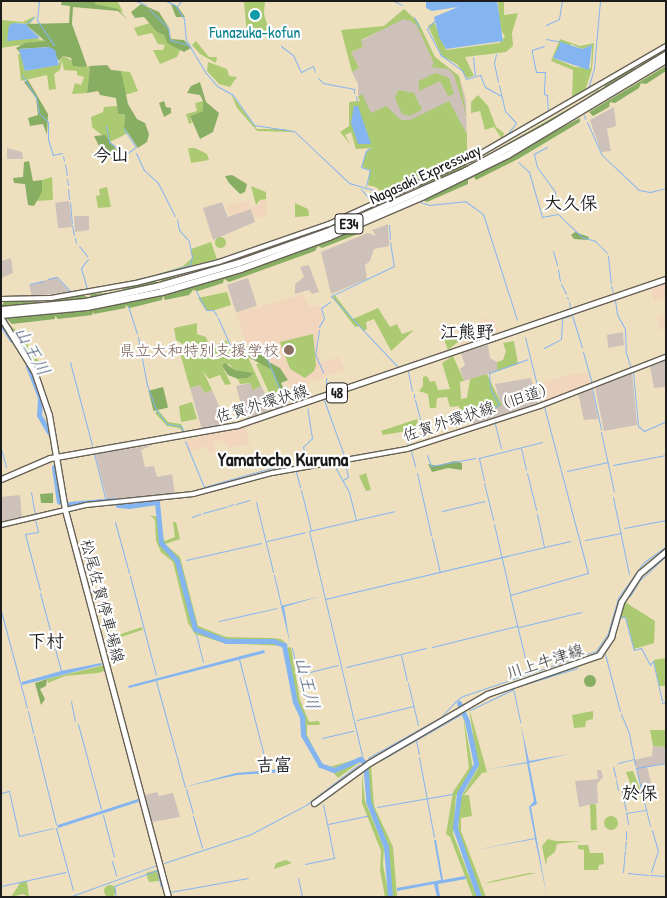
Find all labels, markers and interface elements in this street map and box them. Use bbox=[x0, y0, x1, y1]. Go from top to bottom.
marker: Funazuka-kofun bbox=[249, 9, 261, 21]
place label: Funazuka-kofun bbox=[210, 22, 300, 42]
street label: Nagasaki Expressway bbox=[366, 140, 484, 208]
district label: 今山 bbox=[93, 144, 129, 166]
district label: 大久保 bbox=[544, 192, 598, 214]
road number: E34 bbox=[334, 212, 364, 236]
district label: 江熊野 bbox=[440, 321, 494, 343]
water label: 山王川 bbox=[9, 322, 55, 380]
place label: 県立大和特別支援学校 bbox=[119, 340, 279, 360]
marker: 県立大和特別支援学校 bbox=[283, 344, 295, 356]
street label: 佐賀外環状線（旧道） bbox=[400, 377, 558, 445]
street label: 佐賀外環状線 bbox=[213, 380, 311, 426]
road number: 48 bbox=[326, 380, 348, 406]
district label: Yamatocho Kuruma bbox=[218, 449, 348, 471]
street label: 松尾佐賀停車場線 bbox=[77, 537, 129, 665]
district label: 下村 bbox=[28, 630, 64, 652]
street label: 川上牛津線 bbox=[504, 640, 586, 682]
water label: 山王川 bbox=[290, 654, 324, 712]
district label: 吉富 bbox=[256, 754, 292, 776]
district label: 於保 bbox=[622, 782, 658, 804]

